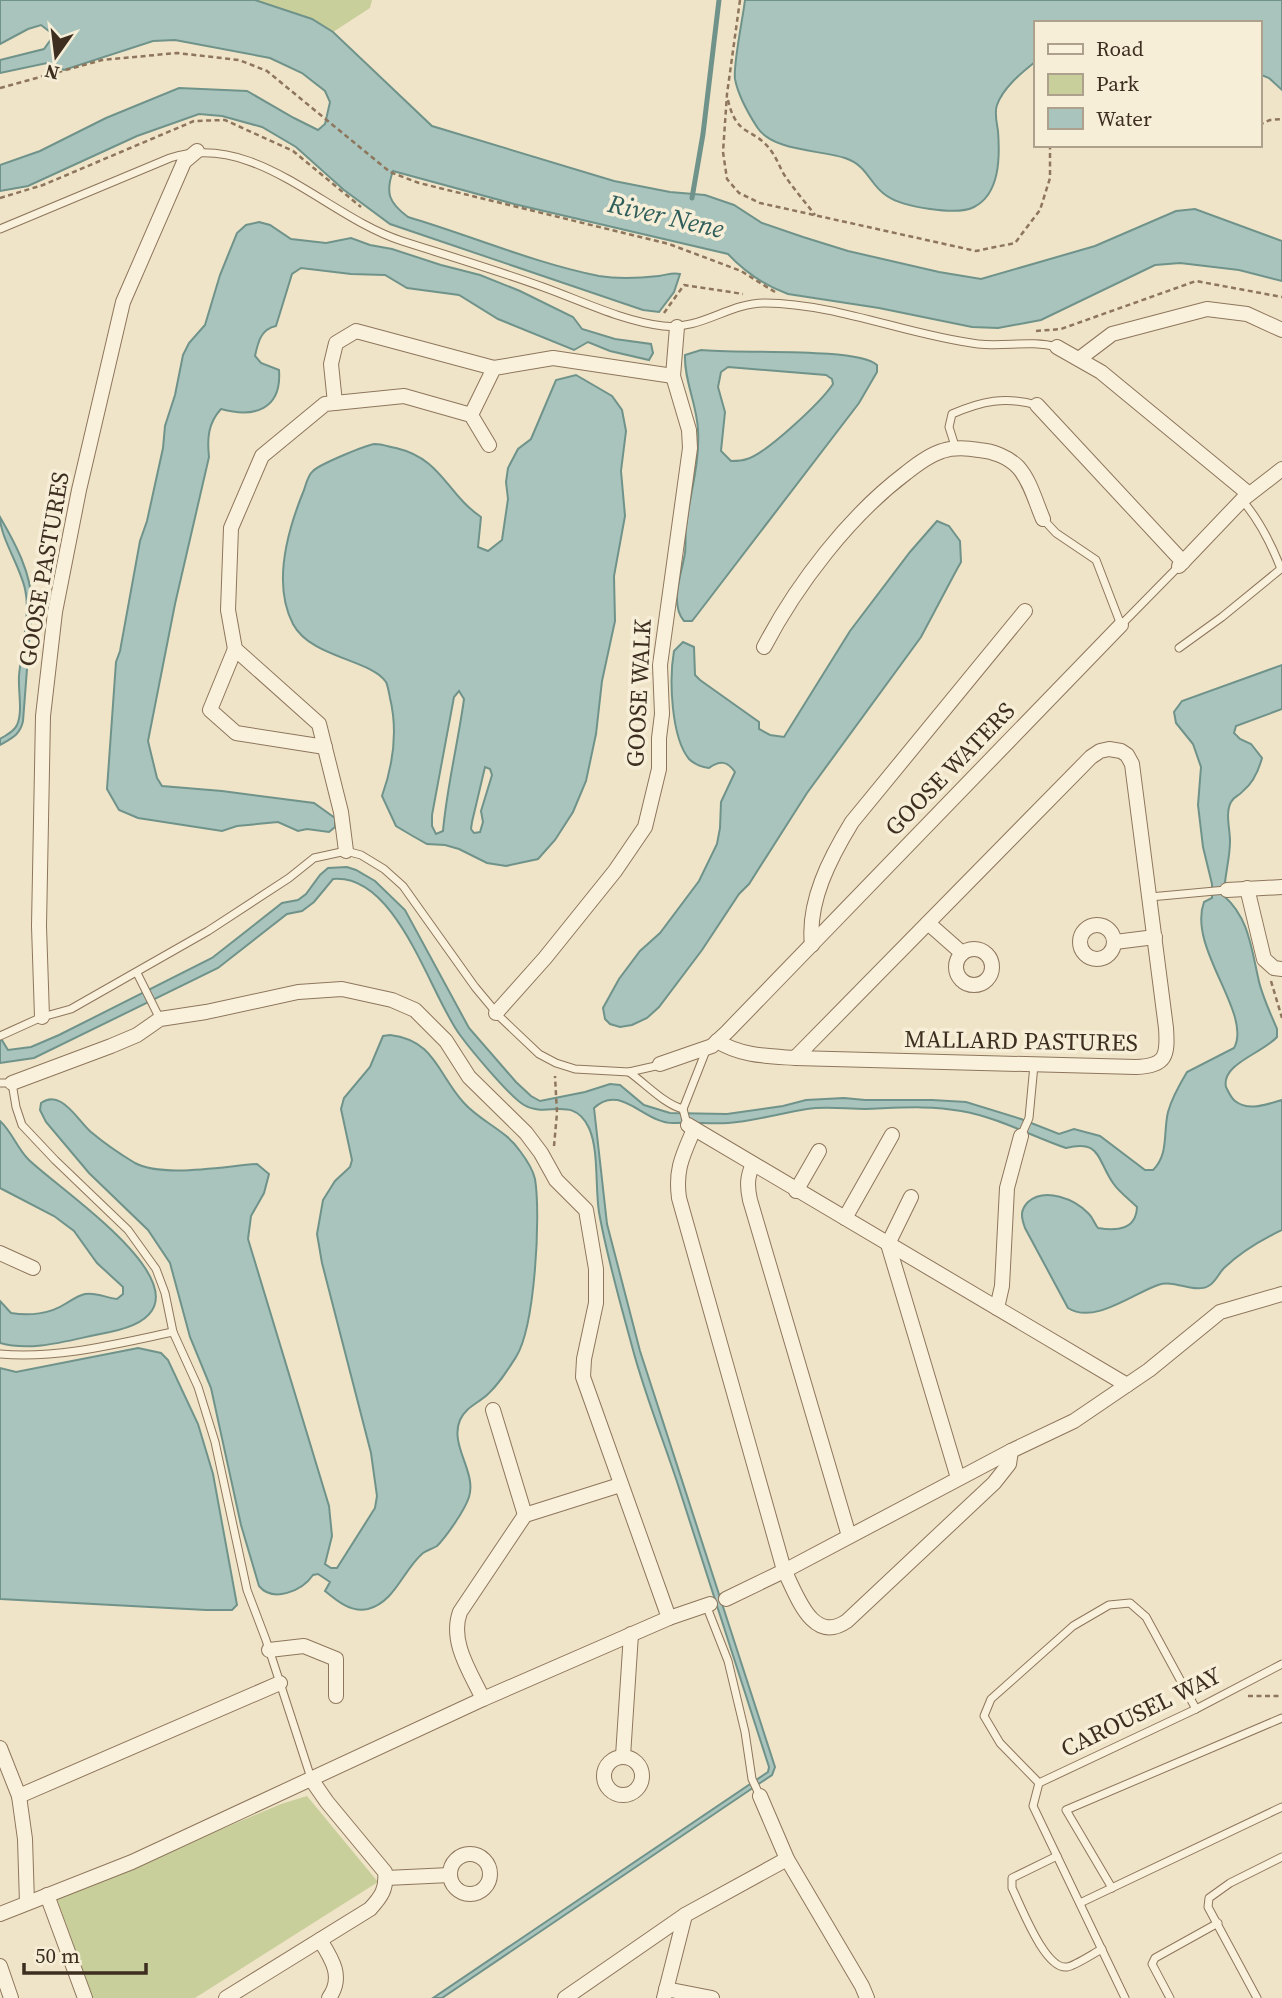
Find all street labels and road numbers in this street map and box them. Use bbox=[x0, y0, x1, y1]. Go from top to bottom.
street label: GOOSE PASTURES bbox=[10, 469, 77, 669]
street label: GOOSE WALK bbox=[618, 618, 659, 768]
street label: GOOSE WATERS bbox=[877, 695, 1022, 843]
street label: MALLARD PASTURES bbox=[904, 1022, 1138, 1059]
street label: CAROUSEL WAY bbox=[1055, 1658, 1226, 1765]

